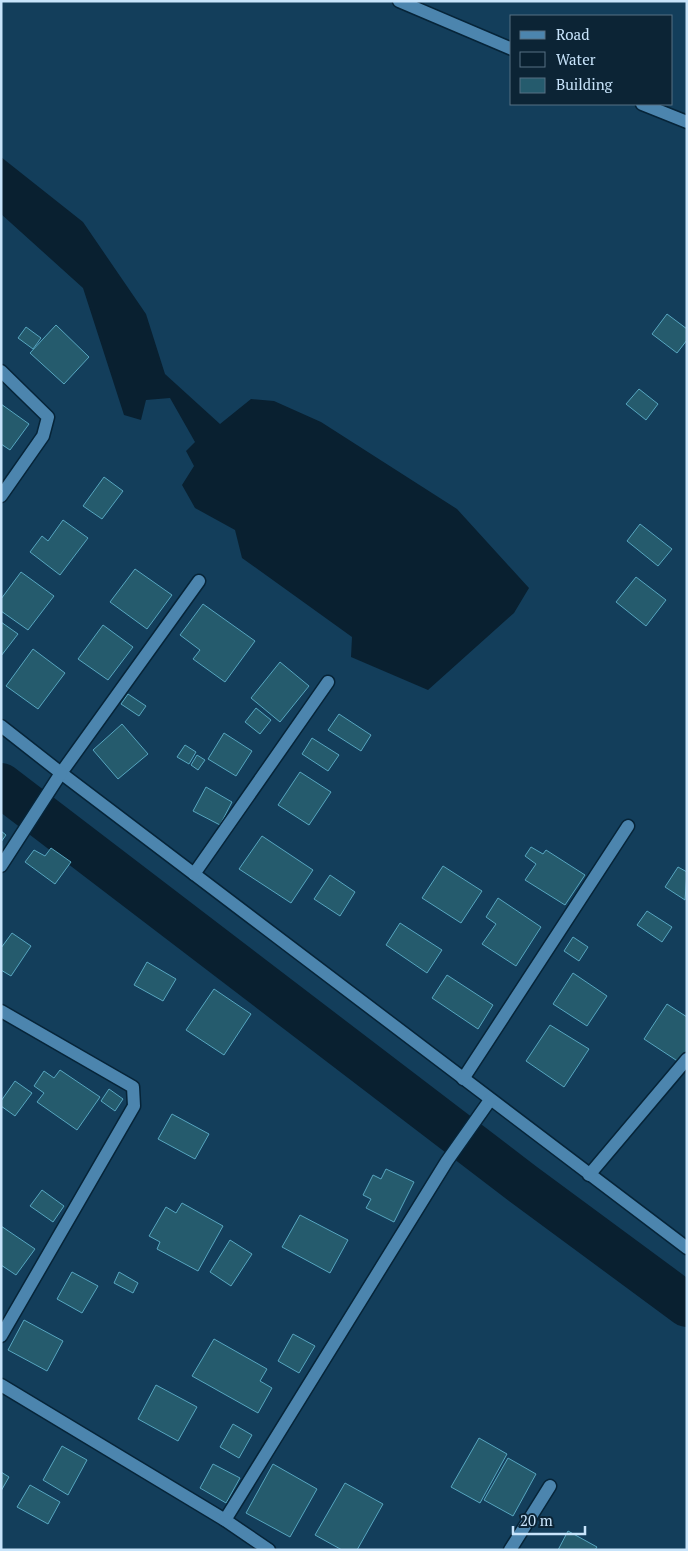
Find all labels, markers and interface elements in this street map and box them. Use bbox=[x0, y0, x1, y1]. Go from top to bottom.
legend bbox=[510, 15, 673, 105]
text: Road bbox=[556, 24, 589, 44]
text: Water bbox=[556, 49, 596, 69]
text: Building bbox=[556, 74, 614, 94]
scale bar bbox=[513, 1504, 586, 1536]
text: 20 m bbox=[520, 1510, 553, 1530]

